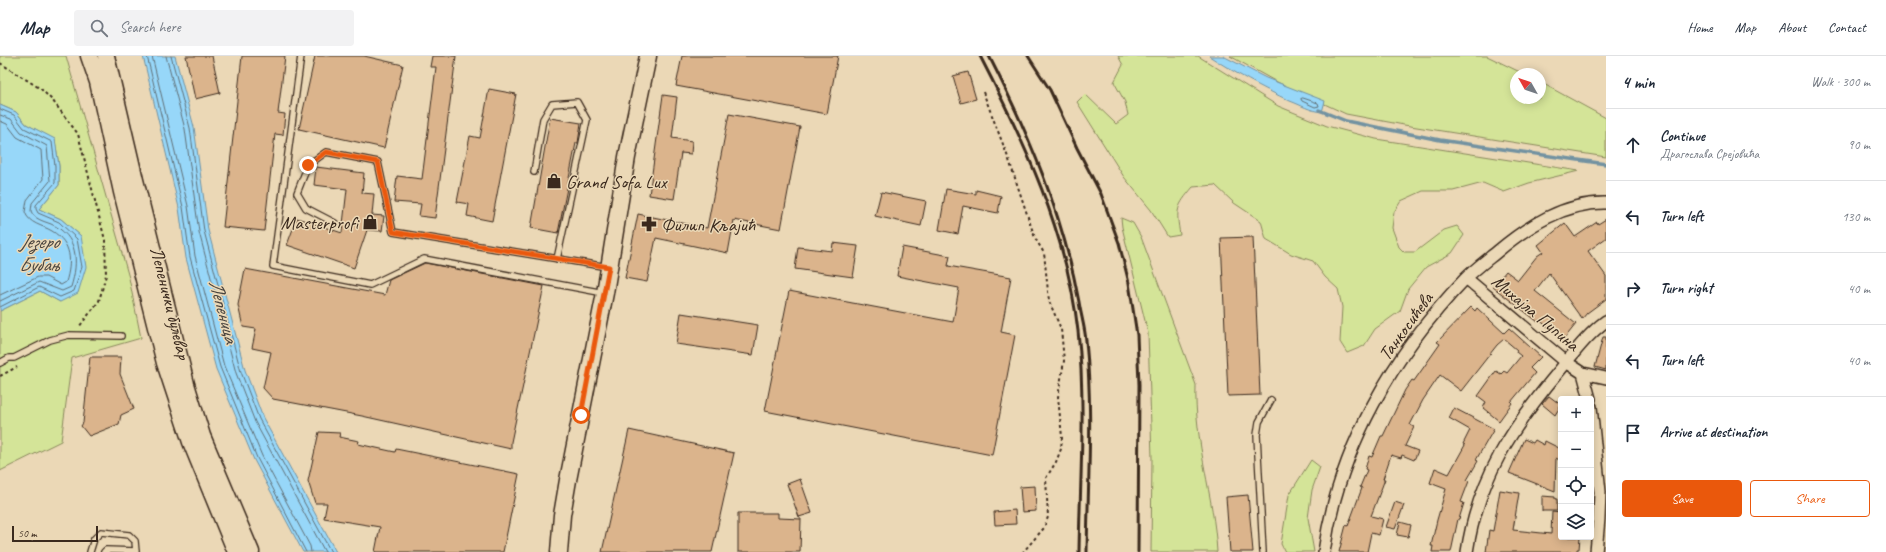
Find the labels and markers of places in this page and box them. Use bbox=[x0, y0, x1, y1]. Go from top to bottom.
place label: Grand Sofa Lux bbox=[566, 170, 668, 194]
shop icon: Grand Sofa Lux bbox=[545, 172, 563, 190]
place label: Masterprofi bbox=[281, 211, 360, 235]
shop icon: Masterprofi bbox=[361, 213, 379, 231]
place label: Филип Кљајић bbox=[661, 213, 756, 237]
pharmacy icon: Филип Кљајић bbox=[640, 215, 658, 233]

